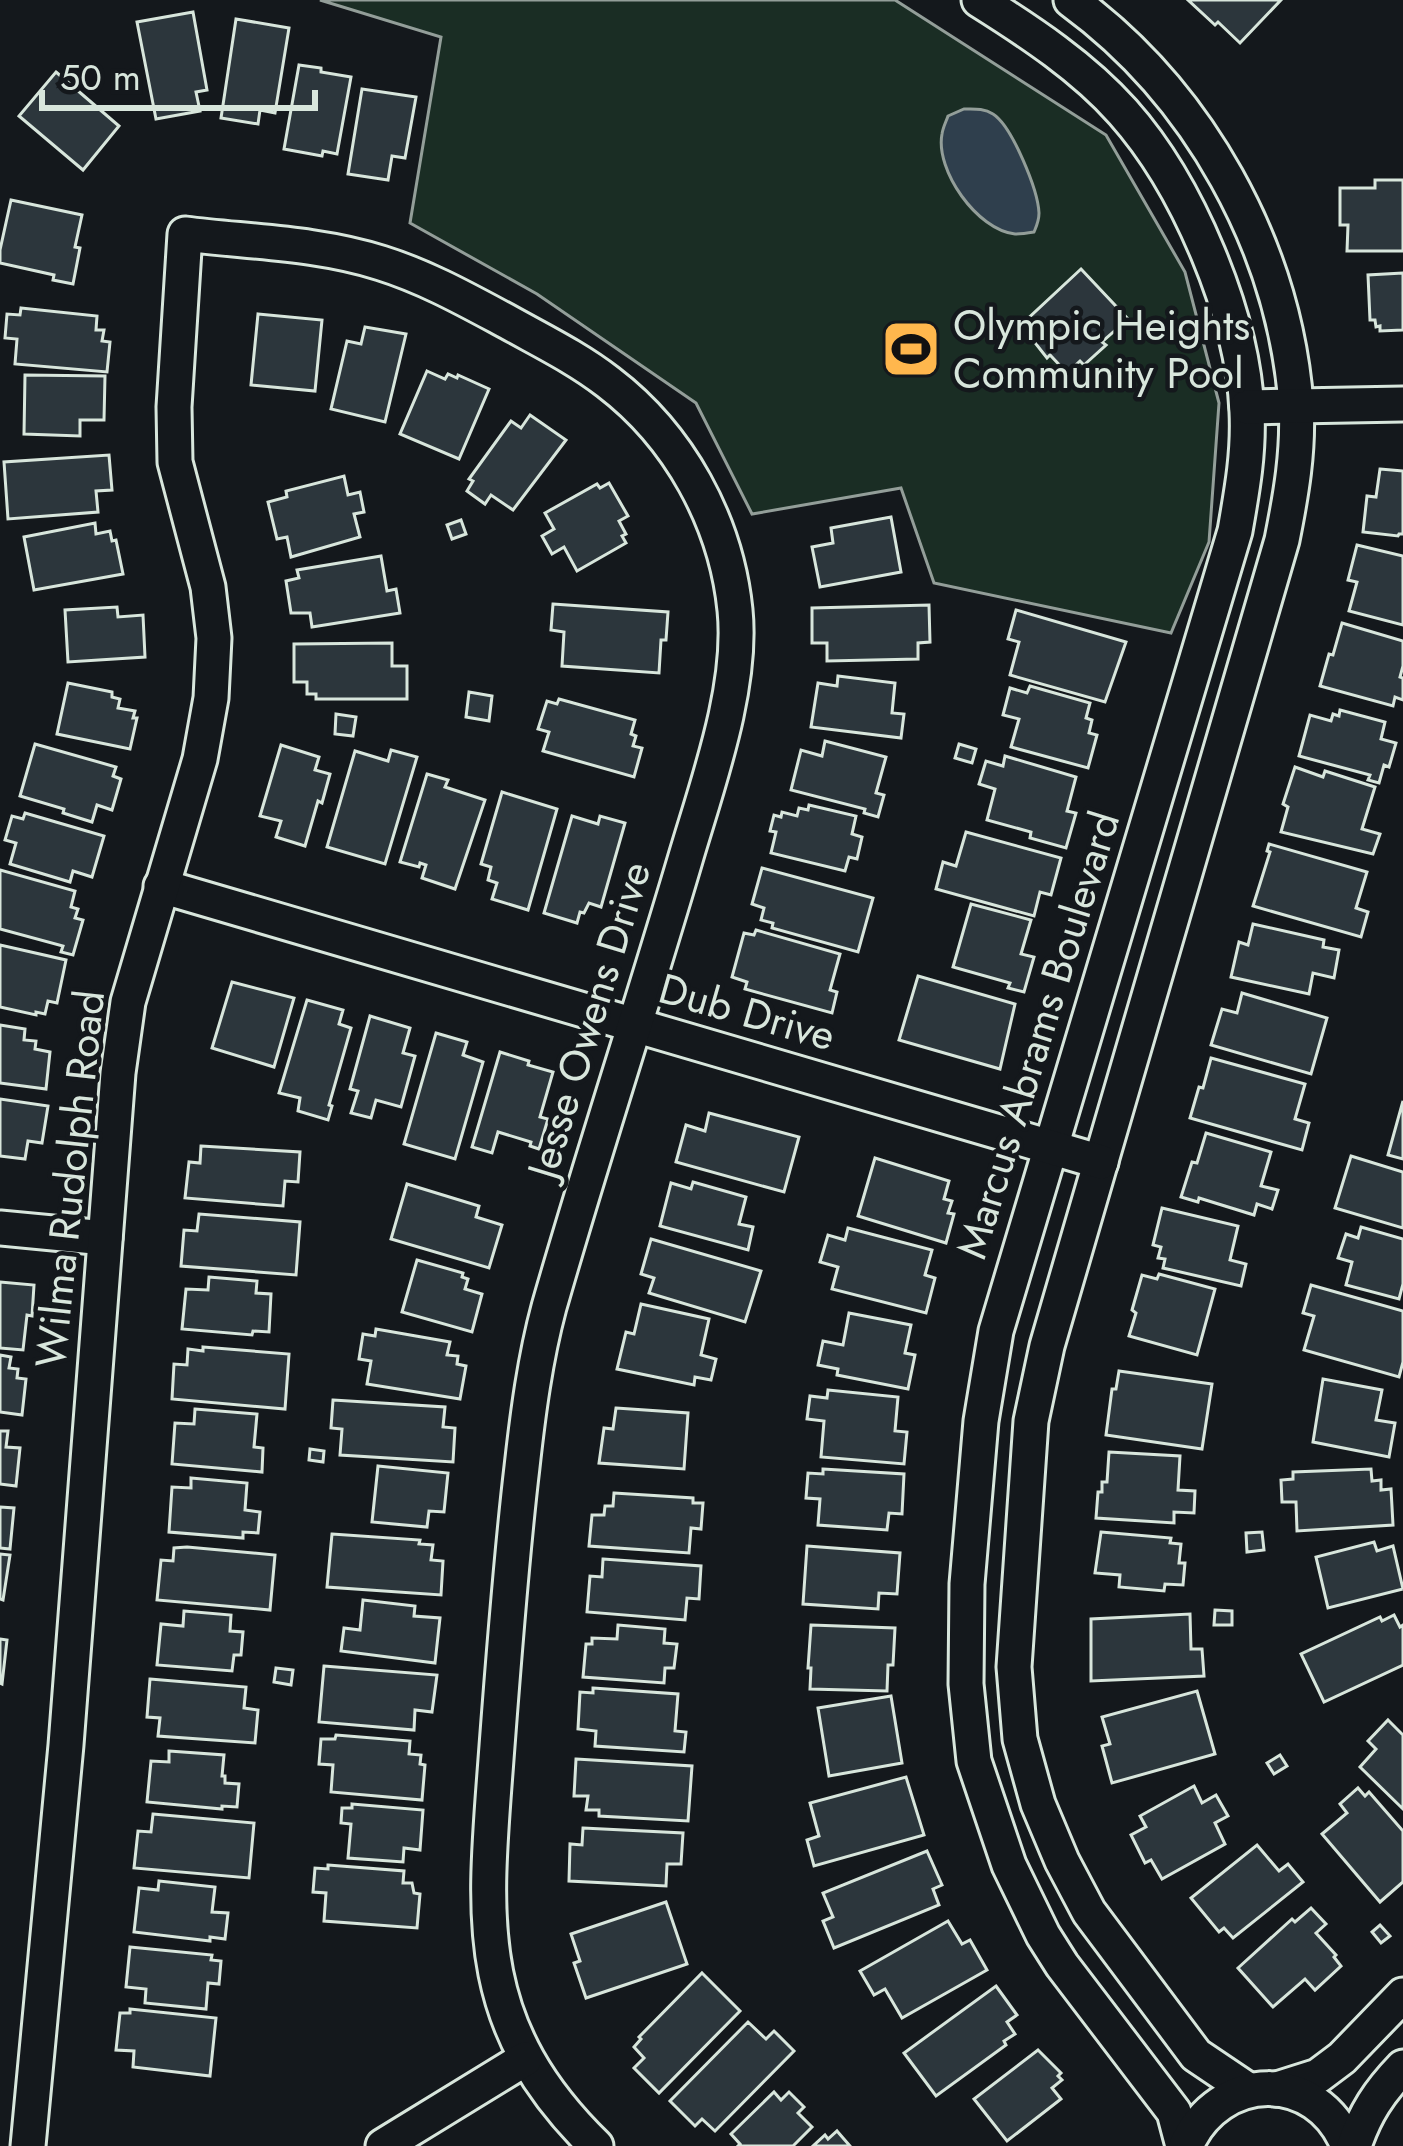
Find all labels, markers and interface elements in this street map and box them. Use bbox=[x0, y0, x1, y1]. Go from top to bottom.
scale bar bbox=[42, 36, 315, 110]
text: 50 m bbox=[60, 51, 141, 103]
place label: Olympic Heights Community Pool bbox=[953, 295, 1250, 404]
sports icon: Olympic Heights Community Pool bbox=[880, 318, 942, 380]
street label: Marcus Abrams Boulevard bbox=[941, 804, 1135, 1266]
street label: Jesse Owens Drive bbox=[510, 854, 666, 1191]
street label: Dub Drive bbox=[652, 958, 842, 1066]
street label: Wilma Rudolph Road bbox=[20, 987, 120, 1371]

